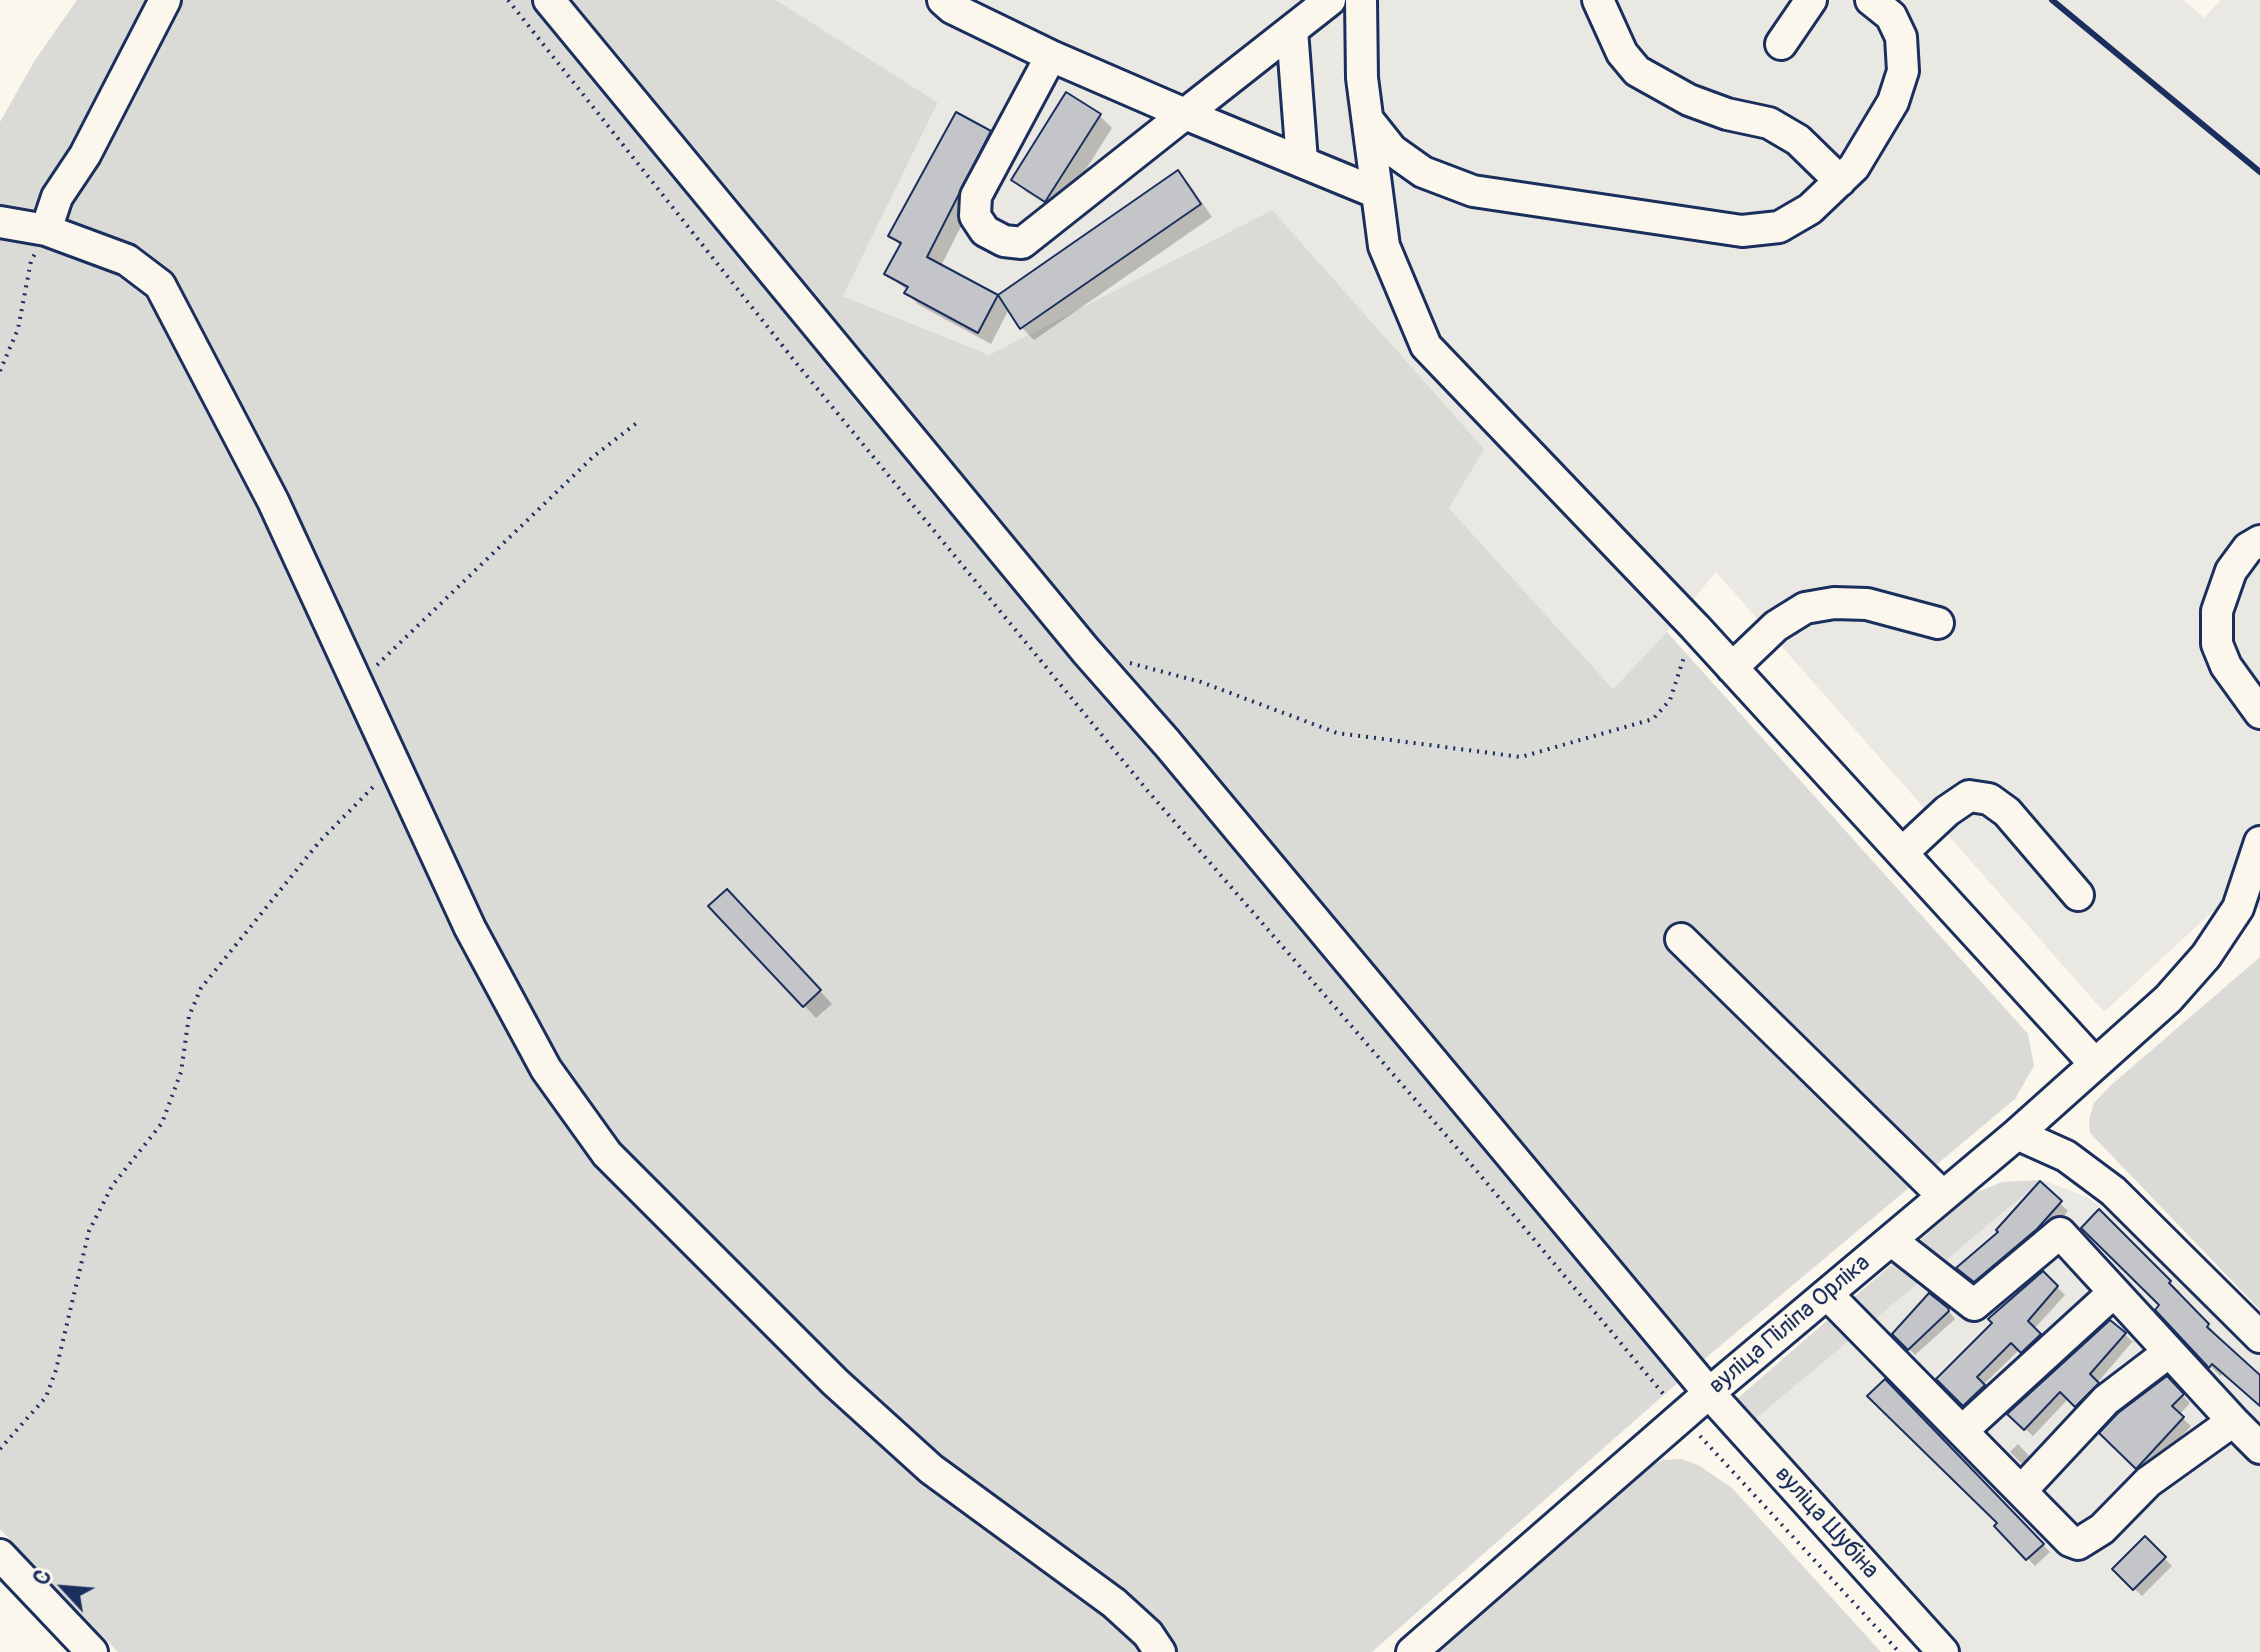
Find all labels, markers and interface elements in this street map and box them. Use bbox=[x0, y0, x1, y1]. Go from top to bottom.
street label: вуліца Піліпа Орліка bbox=[1704, 1249, 1876, 1401]
street label: вуліца Шубіна bbox=[1768, 1461, 1884, 1585]
north arrow bbox=[24, 1548, 104, 1628]
text: С bbox=[27, 1565, 58, 1590]

